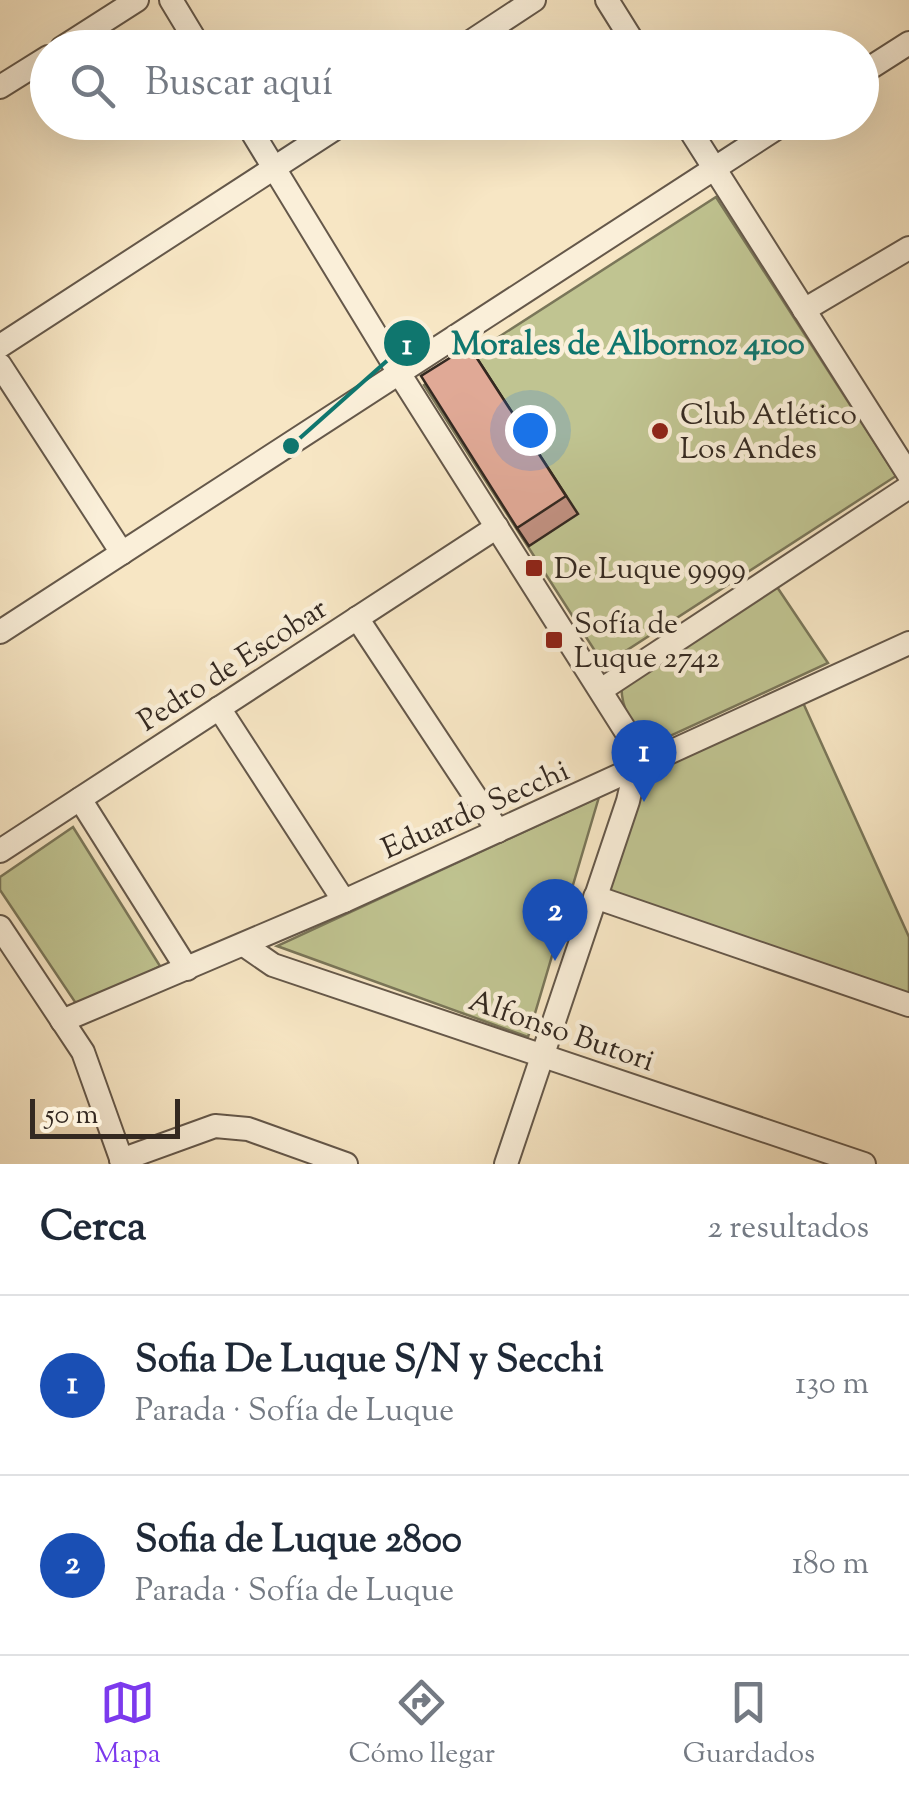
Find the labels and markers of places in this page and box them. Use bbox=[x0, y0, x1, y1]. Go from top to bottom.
callout: Morales de Albornoz 4100 bbox=[382, 312, 825, 374]
place label: Club Atlético Los Andes bbox=[680, 395, 857, 472]
marker: Club Atlético Los Andes bbox=[649, 420, 671, 442]
place label: De Luque 9999 bbox=[554, 549, 746, 592]
marker: De Luque 9999 bbox=[523, 557, 545, 579]
place label: Sofía de Luque 2742 bbox=[574, 604, 720, 681]
marker: Sofía de Luque 2742 bbox=[543, 629, 565, 651]
pin: 1 bbox=[612, 720, 676, 802]
pin: 2 bbox=[522, 878, 588, 961]

